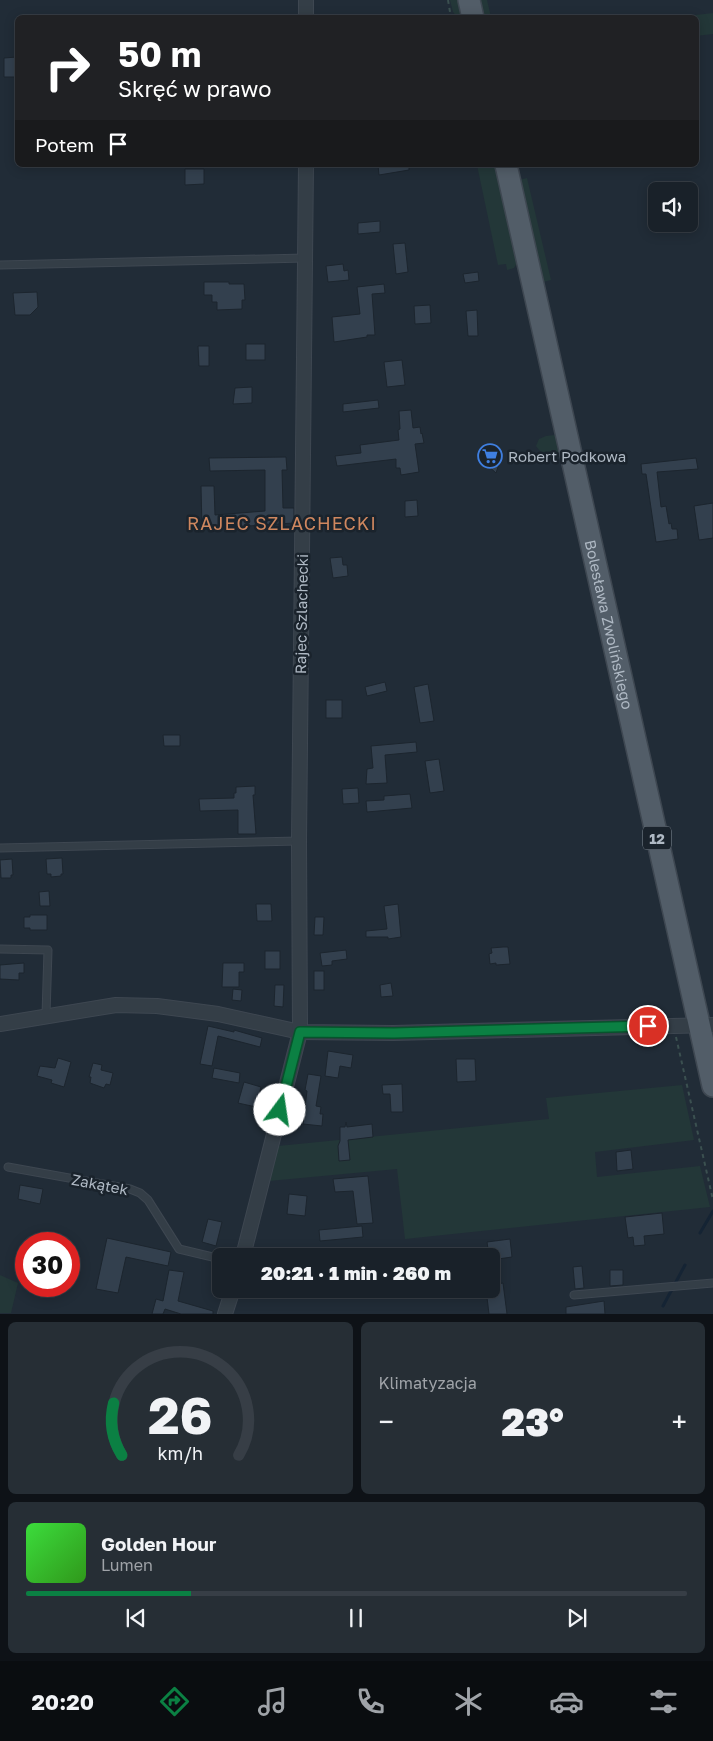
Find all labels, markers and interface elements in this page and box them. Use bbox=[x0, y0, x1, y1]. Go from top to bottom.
text: 50 m bbox=[118, 33, 201, 75]
icon: right bbox=[35, 35, 100, 100]
text: Skręć w prawo bbox=[118, 75, 271, 102]
icon: arrive bbox=[104, 130, 132, 158]
text: Potem bbox=[35, 133, 94, 156]
map controls bbox=[648, 182, 698, 232]
button: sound bbox=[648, 182, 698, 232]
supermarket icon: Robert Podkowa bbox=[477, 443, 503, 469]
place label: Robert Podkowa bbox=[508, 447, 626, 465]
district label: RAJEC SZLACHECKI bbox=[187, 512, 377, 534]
street label: Bolesława Zwolińskiego bbox=[582, 538, 637, 711]
street label: Rajec Szlachecki bbox=[291, 554, 311, 674]
road number: 12 bbox=[643, 826, 671, 850]
pin bbox=[627, 1005, 669, 1047]
icon: arrive bbox=[634, 1012, 662, 1040]
position arrow bbox=[253, 1083, 305, 1135]
street label: Zakątek bbox=[70, 1170, 130, 1198]
speed limit sign: 30 bbox=[15, 1232, 80, 1297]
text: 20:21 · 1 min · 260 m bbox=[261, 1261, 451, 1284]
text: Klimatyzacja bbox=[379, 1373, 477, 1393]
text: 26 bbox=[148, 1383, 213, 1445]
text: 23° bbox=[502, 1399, 564, 1444]
text: − bbox=[379, 1405, 394, 1438]
text: + bbox=[672, 1405, 687, 1438]
text: km/h bbox=[158, 1442, 203, 1464]
text: Golden Hour bbox=[101, 1532, 216, 1555]
text: Lumen bbox=[101, 1555, 153, 1575]
icon: previous bbox=[122, 1604, 150, 1632]
icon: pause bbox=[342, 1604, 370, 1632]
icon: next bbox=[563, 1604, 591, 1632]
icon: directions bbox=[157, 1684, 192, 1719]
icon: music bbox=[255, 1684, 290, 1719]
icon: phone bbox=[353, 1684, 388, 1719]
icon: climate bbox=[451, 1684, 486, 1719]
icon: car bbox=[549, 1684, 584, 1719]
icon: filters bbox=[646, 1684, 681, 1719]
text: 20:20 bbox=[31, 1688, 94, 1715]

